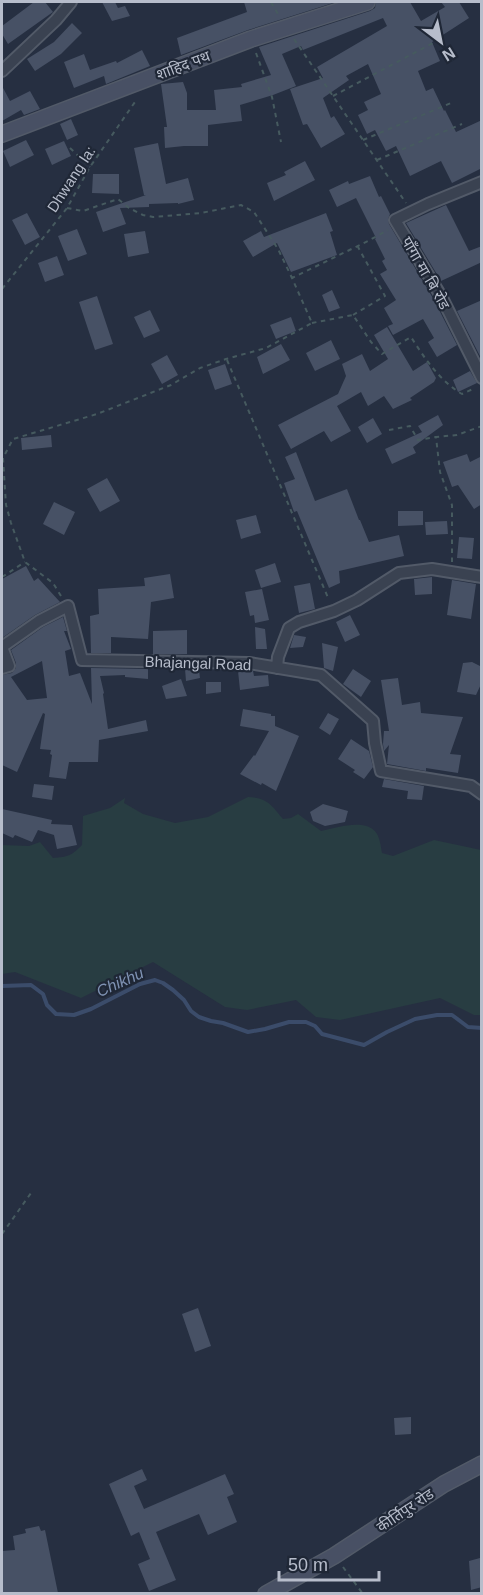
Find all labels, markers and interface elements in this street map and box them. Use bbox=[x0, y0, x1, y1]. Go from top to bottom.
north arrow bbox=[411, 12, 471, 72]
text: N bbox=[439, 44, 458, 65]
street label: शाहिद पथ bbox=[154, 47, 213, 83]
street label: Dhwang la: bbox=[43, 143, 99, 215]
street label: पाँगा मा बि रोड bbox=[398, 234, 454, 313]
street label: Bhajangal Road bbox=[144, 653, 252, 673]
water label: Chikhu bbox=[94, 964, 146, 1000]
street label: कीर्तिपुर रोड bbox=[373, 1484, 438, 1537]
scale bar bbox=[279, 1544, 380, 1582]
text: 50 m bbox=[288, 1555, 328, 1575]

